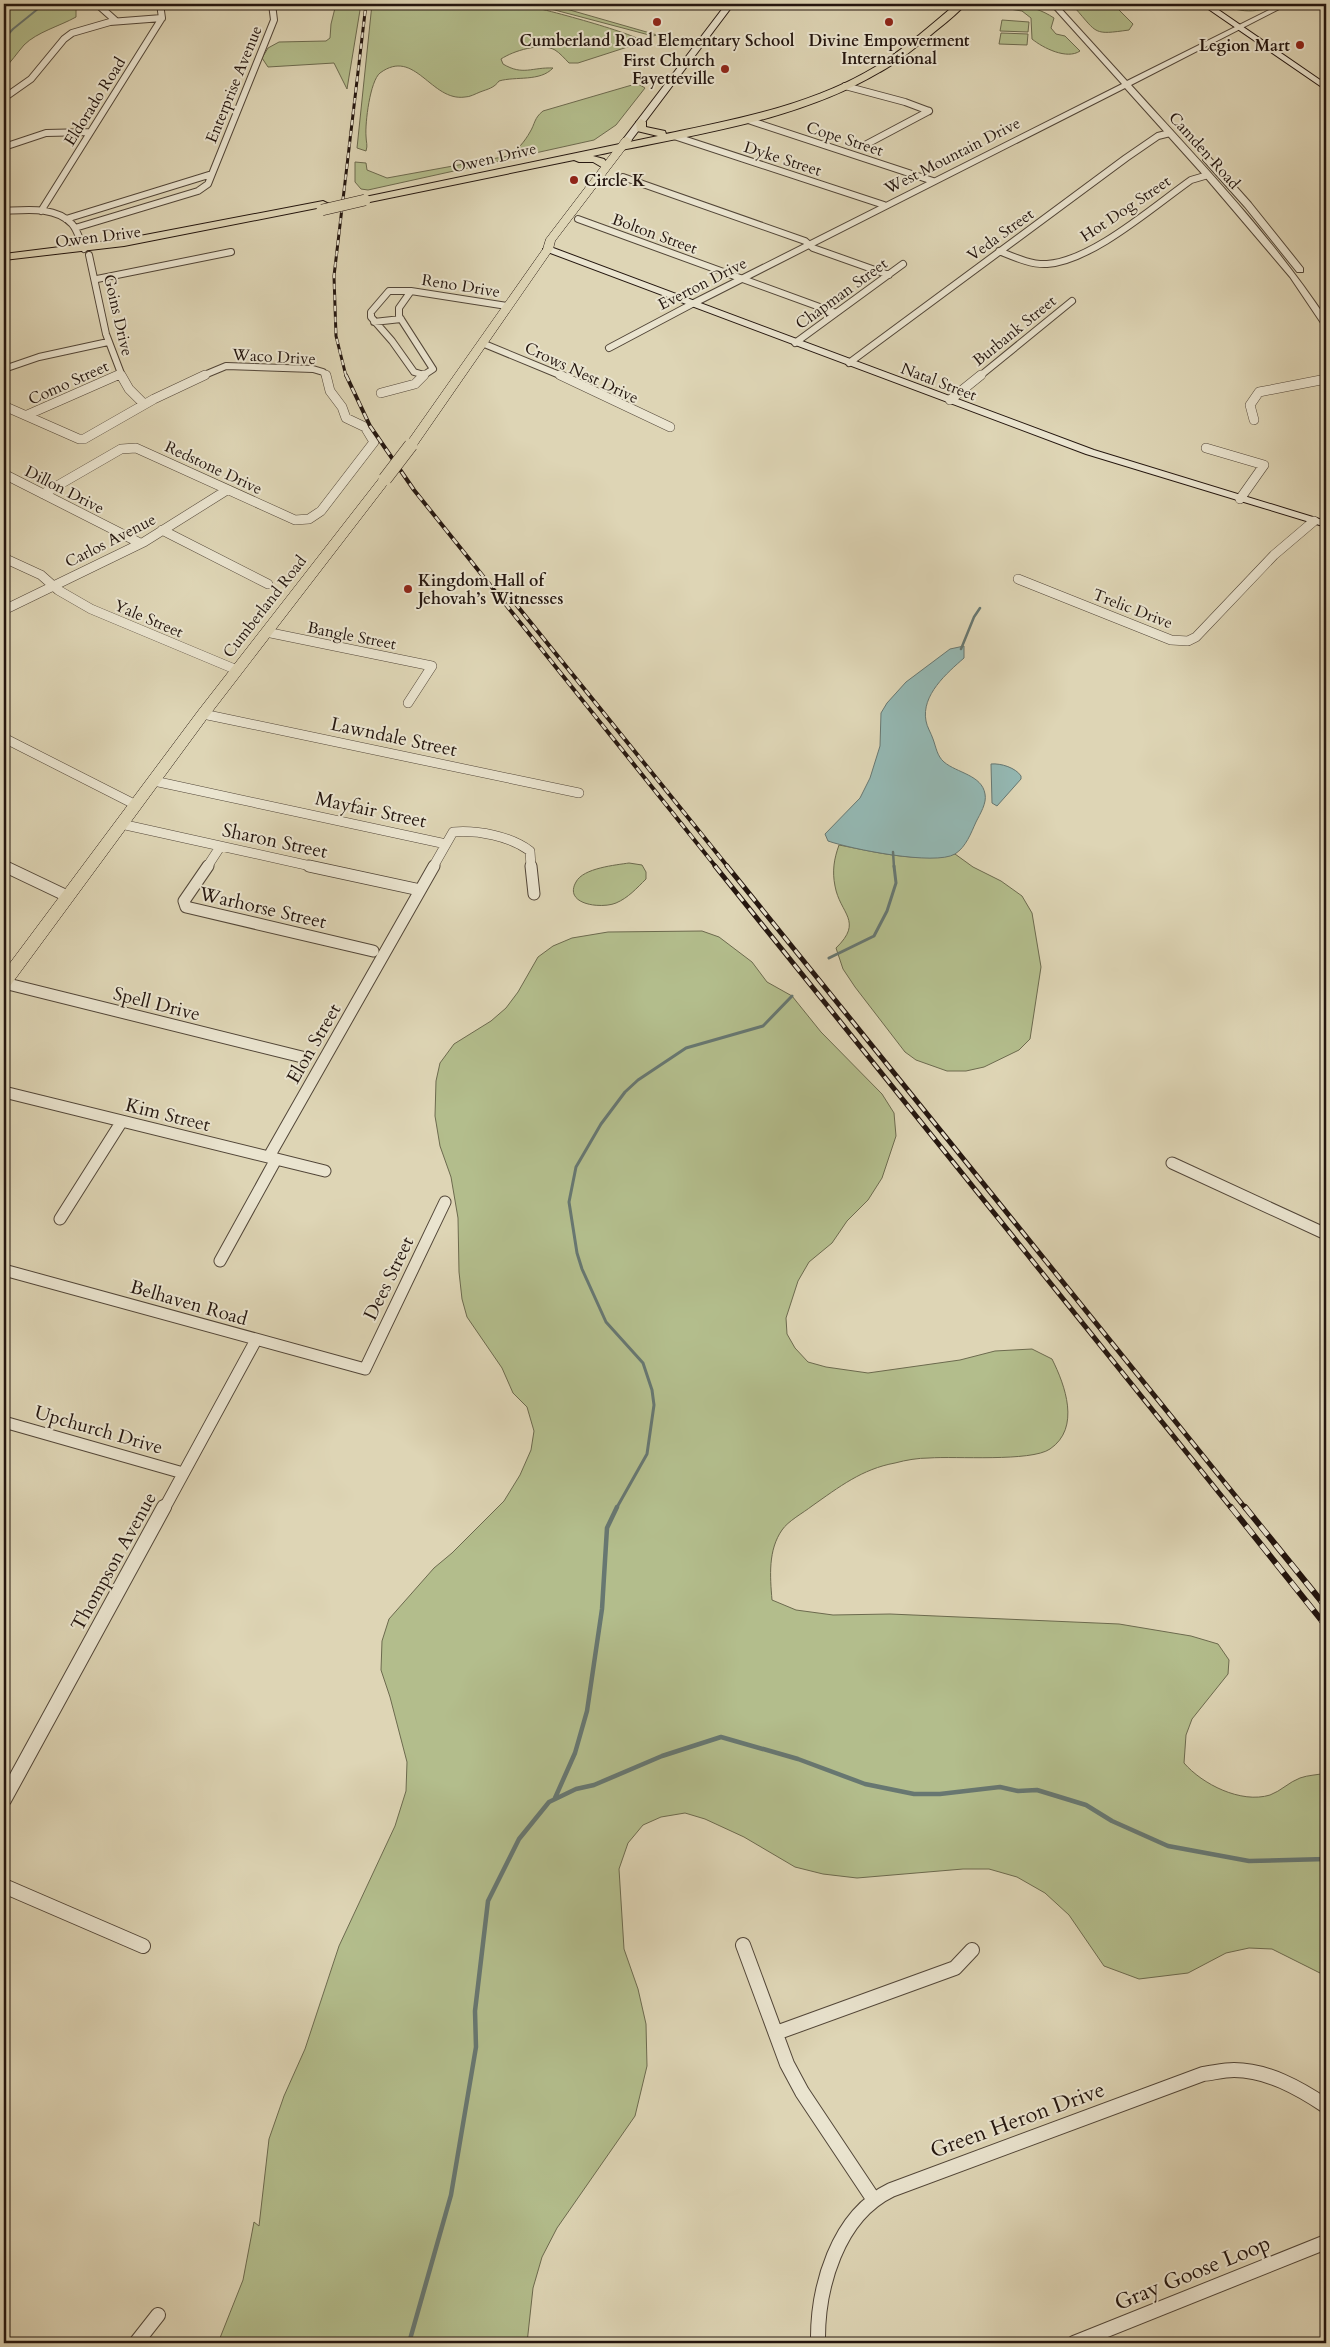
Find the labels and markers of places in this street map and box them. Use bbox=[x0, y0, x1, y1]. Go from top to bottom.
marker: Cumberland Road Elementary School bbox=[651, 16, 663, 28]
marker: Divine Empowerment International bbox=[883, 16, 895, 28]
place label: Cumberland Road Elementary School bbox=[520, 30, 795, 52]
place label: Divine Empowerment International bbox=[809, 30, 970, 70]
place label: Legion Mart bbox=[1199, 35, 1290, 57]
marker: Legion Mart bbox=[1294, 39, 1306, 51]
place label: First Church Fayetteville bbox=[623, 50, 715, 90]
marker: First Church Fayetteville bbox=[719, 63, 731, 75]
place label: Circle K bbox=[584, 170, 645, 192]
marker: Circle K bbox=[568, 174, 580, 186]
place label: Kingdom Hall of Jehovah’s Witnesses bbox=[416, 570, 563, 610]
marker: Kingdom Hall of Jehovah’s Witnesses bbox=[402, 583, 414, 595]

